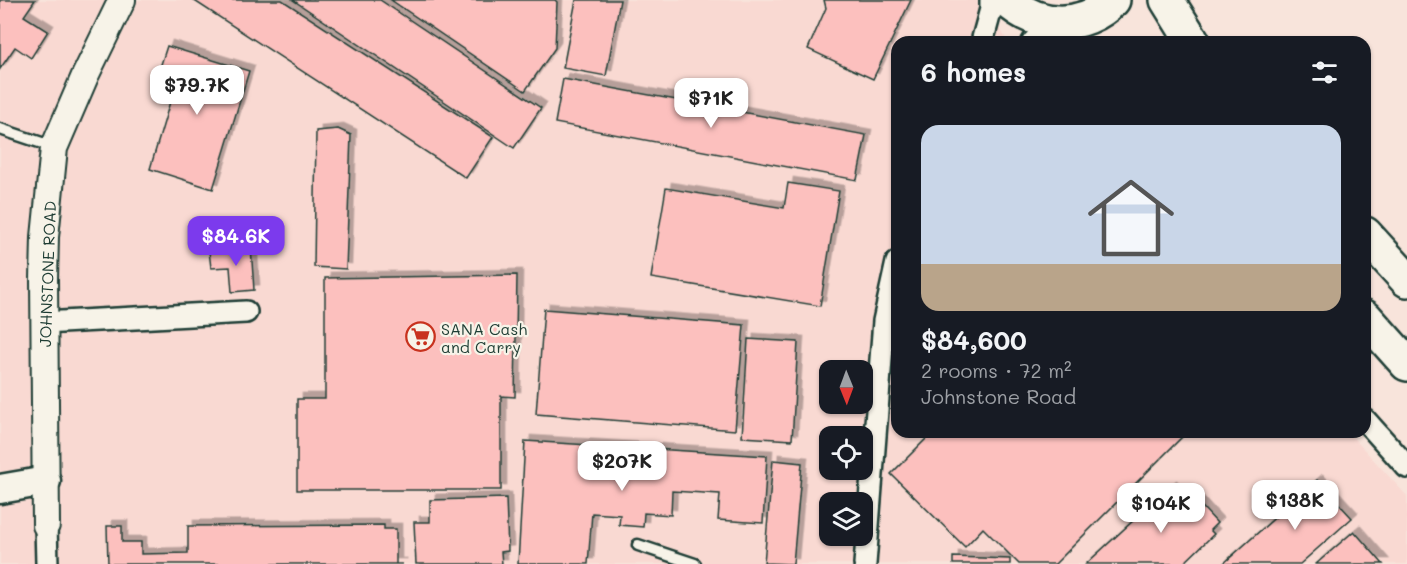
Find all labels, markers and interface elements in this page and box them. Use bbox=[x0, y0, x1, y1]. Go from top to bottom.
text: 6 homes bbox=[921, 55, 1026, 89]
icon: filters bbox=[1308, 56, 1341, 89]
pin: $79.7K bbox=[148, 65, 246, 116]
text: $79.7K bbox=[164, 71, 230, 97]
pin: $71K bbox=[675, 78, 747, 129]
text: $71K bbox=[688, 84, 734, 110]
icon: home bbox=[1077, 164, 1185, 272]
street label: JOHNSTONE ROAD bbox=[34, 200, 60, 348]
pin: $84.6K bbox=[187, 216, 285, 267]
text: $84.6K bbox=[202, 222, 270, 248]
place label: SANA Cash and Carry bbox=[441, 318, 527, 357]
supermarket icon: SANA Cash and Carry bbox=[404, 321, 436, 353]
text: $84,600 bbox=[921, 323, 1027, 357]
text: 2 rooms · 72 m² bbox=[921, 357, 1072, 383]
north arrow bbox=[819, 360, 873, 414]
map controls bbox=[819, 360, 873, 546]
text: Johnstone Road bbox=[921, 383, 1076, 409]
button: locate bbox=[819, 426, 873, 480]
pin: $207K bbox=[580, 441, 664, 492]
text: $207K bbox=[592, 447, 652, 473]
pin: $138K bbox=[1253, 480, 1337, 531]
pin: $104K bbox=[1119, 483, 1203, 534]
text: $138K bbox=[1266, 486, 1324, 512]
text: $104K bbox=[1131, 489, 1191, 515]
button: layers bbox=[819, 492, 873, 546]

